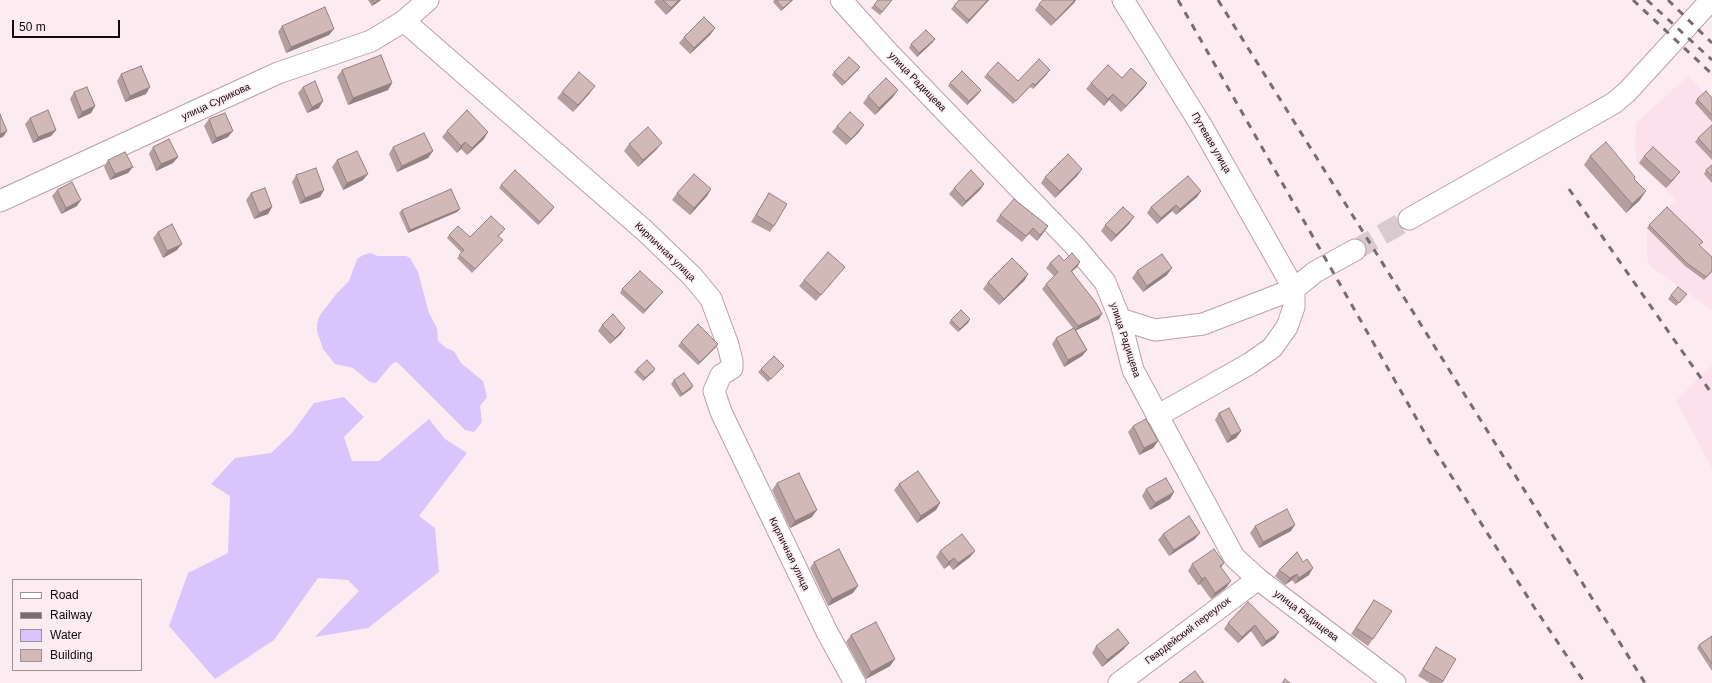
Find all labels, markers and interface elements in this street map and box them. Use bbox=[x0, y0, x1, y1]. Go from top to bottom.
scale bar bbox=[14, 12, 122, 38]
text: 50 m bbox=[19, 20, 46, 34]
street label: улица Радищева bbox=[886, 50, 948, 114]
street label: улица Сурикова bbox=[180, 81, 252, 123]
street label: Путевая улица bbox=[1189, 110, 1233, 176]
street label: Кирпичная улица bbox=[632, 220, 698, 284]
street label: улица Радищева bbox=[1107, 301, 1143, 379]
street label: Кирпичная улица bbox=[766, 515, 812, 593]
legend bbox=[12, 579, 142, 671]
text: Road bbox=[50, 588, 79, 602]
street label: улица Радищева bbox=[1271, 588, 1341, 644]
street label: Гвардейский переулок bbox=[1143, 595, 1233, 667]
text: Railway bbox=[50, 608, 92, 622]
text: Water bbox=[50, 628, 82, 642]
text: Building bbox=[50, 648, 93, 662]

